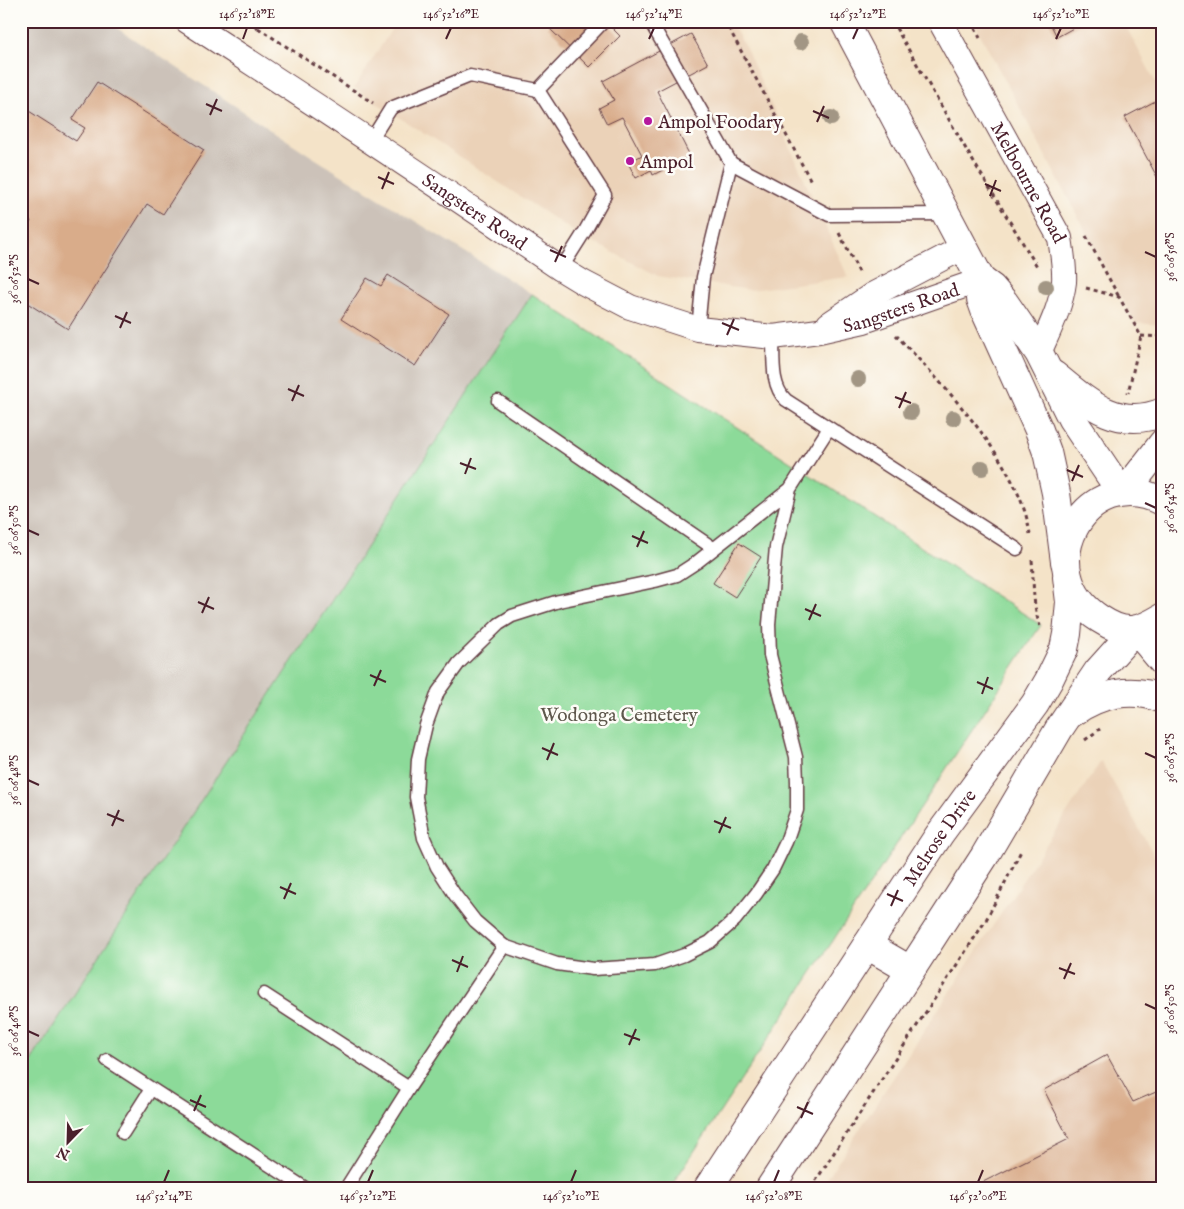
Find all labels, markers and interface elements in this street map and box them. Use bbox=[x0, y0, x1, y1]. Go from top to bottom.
text: 146°52'18"E bbox=[219, 7, 275, 22]
text: 146°52'16"E bbox=[423, 7, 479, 22]
text: 146°52'14"E bbox=[625, 7, 683, 22]
text: 146°52'12"E bbox=[830, 7, 886, 22]
text: 146°52'10"E bbox=[1032, 7, 1090, 22]
place label: Ampol Foodary bbox=[657, 111, 783, 135]
marker: Ampol Foodary bbox=[642, 115, 654, 127]
street label: Melbourne Road bbox=[984, 118, 1071, 249]
place label: Ampol bbox=[639, 151, 694, 175]
marker: Ampol bbox=[624, 155, 636, 167]
street label: Sangsters Road bbox=[417, 169, 532, 257]
text: 36°06'56"S bbox=[1163, 232, 1178, 282]
text: 36°06'52"S bbox=[7, 254, 22, 304]
street label: Sangsters Road bbox=[841, 278, 963, 339]
text: 36°06'54"S bbox=[1163, 483, 1178, 533]
text: 36°06'50"S bbox=[7, 505, 22, 555]
park label: Wodonga Cemetery bbox=[540, 704, 698, 728]
text: 36°06'52"S bbox=[1163, 733, 1178, 783]
text: 36°06'48"S bbox=[7, 755, 22, 805]
street label: Melrose Drive bbox=[899, 785, 983, 891]
text: 36°06'50"S bbox=[1163, 984, 1178, 1034]
text: 36°06'46"S bbox=[7, 1006, 22, 1056]
north arrow bbox=[42, 1116, 92, 1166]
text: N bbox=[54, 1142, 73, 1164]
text: 146°52'14"E bbox=[135, 1189, 193, 1204]
text: 146°52'12"E bbox=[340, 1189, 396, 1204]
text: 146°52'10"E bbox=[542, 1189, 600, 1204]
text: 146°52'08"E bbox=[745, 1189, 803, 1204]
text: 146°52'06"E bbox=[949, 1189, 1007, 1204]

